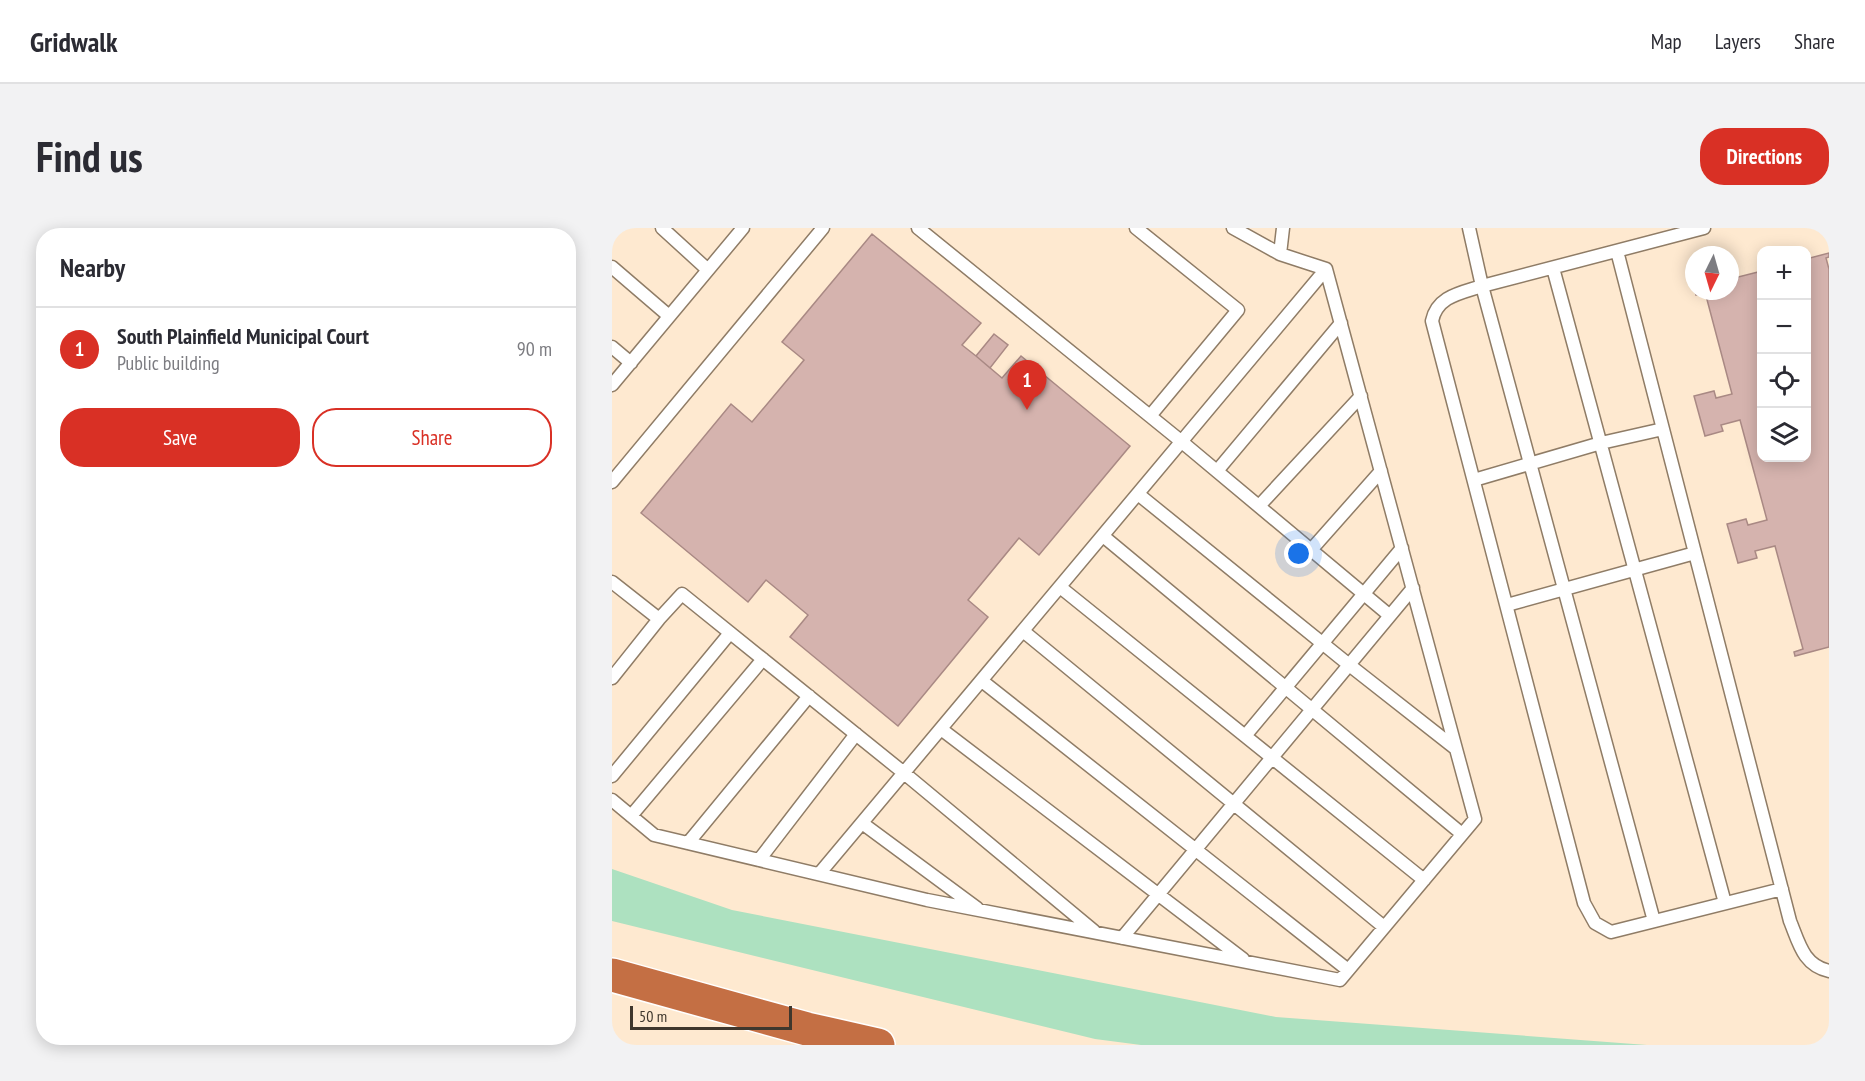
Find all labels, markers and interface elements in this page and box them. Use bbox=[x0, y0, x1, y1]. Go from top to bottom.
text: Gridwalk bbox=[30, 23, 118, 60]
text: Map bbox=[1651, 28, 1682, 55]
text: Layers bbox=[1715, 28, 1761, 55]
text: Share bbox=[1794, 28, 1835, 55]
button: Directions bbox=[1700, 128, 1829, 185]
text: Find us bbox=[36, 129, 143, 184]
north arrow bbox=[1685, 246, 1739, 300]
map controls bbox=[1757, 246, 1811, 462]
button: + bbox=[1757, 246, 1811, 300]
text: Nearby bbox=[60, 251, 125, 284]
button: − bbox=[1757, 300, 1811, 354]
text: South Plainfield Municipal Court bbox=[117, 322, 369, 350]
text: 1 bbox=[75, 336, 84, 362]
text: 90 m bbox=[517, 336, 552, 362]
text: Public building bbox=[117, 350, 220, 376]
button: locate bbox=[1757, 354, 1811, 408]
pin: 1 bbox=[1008, 360, 1046, 410]
button: Save bbox=[60, 408, 300, 467]
button: Share bbox=[312, 408, 552, 467]
button: layers bbox=[1757, 408, 1811, 462]
your location bbox=[1284, 539, 1313, 568]
scale bar bbox=[630, 1003, 792, 1030]
text: 50 m bbox=[639, 1006, 667, 1026]

